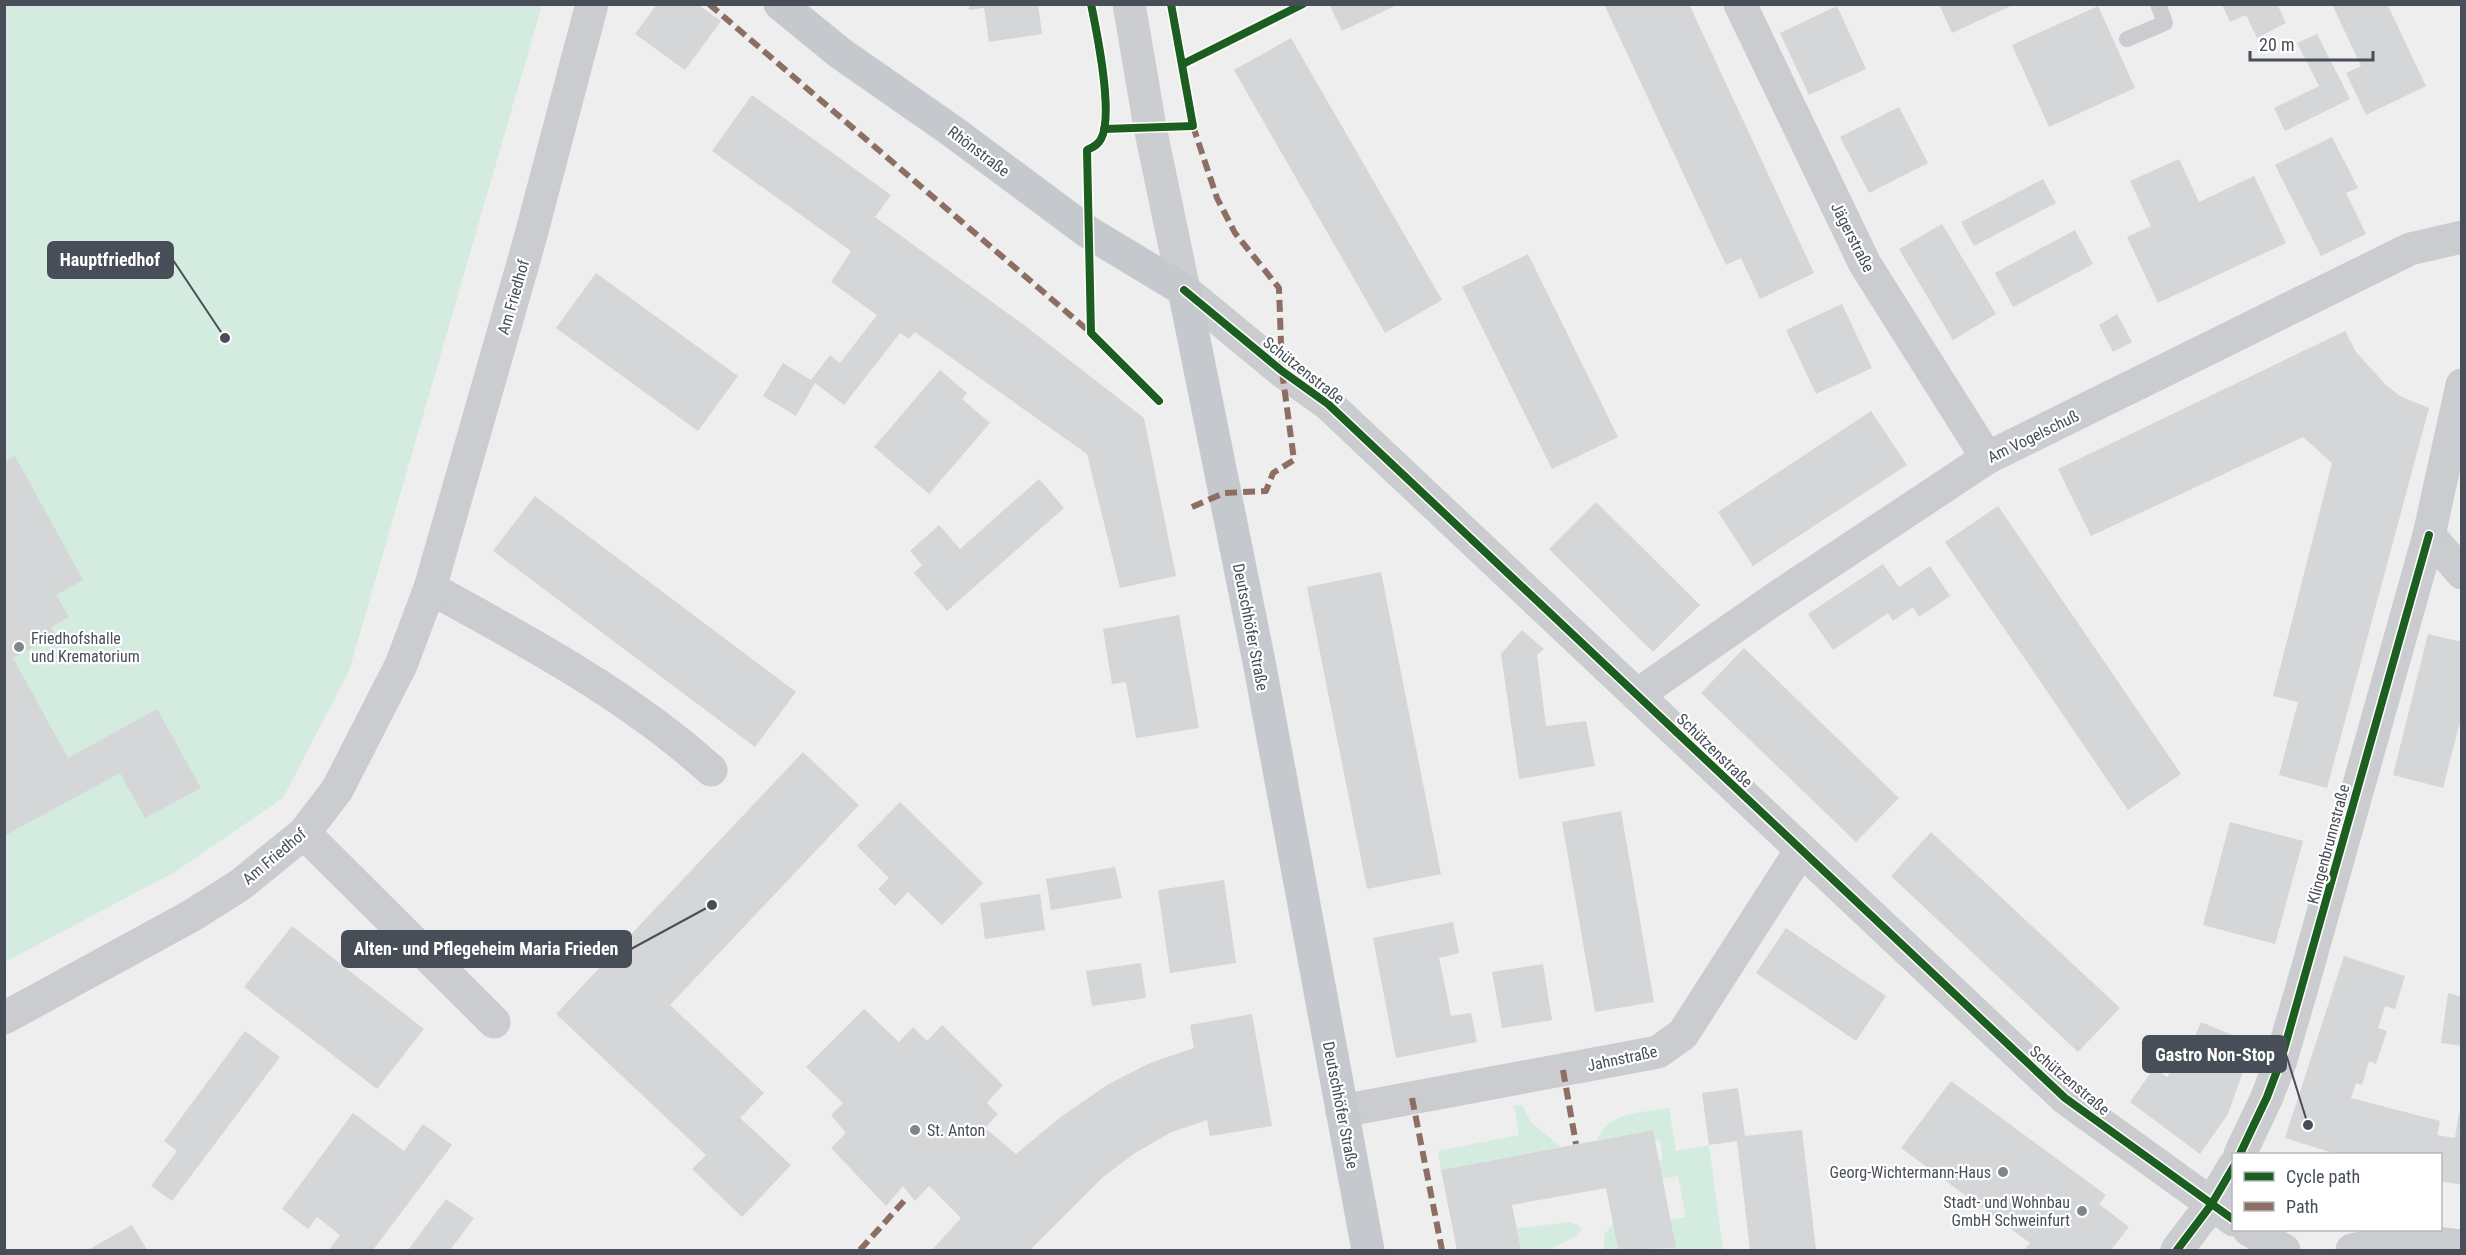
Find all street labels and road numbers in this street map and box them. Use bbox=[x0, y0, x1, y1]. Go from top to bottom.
street label: Rhönstraße bbox=[944, 122, 1013, 181]
street label: Jägerstraße bbox=[1827, 199, 1878, 275]
street label: Am Friedhof bbox=[494, 257, 533, 337]
street label: Schützenstraße bbox=[1259, 333, 1348, 408]
street label: Am Vogelschuß bbox=[1984, 406, 2082, 467]
street label: Deutschhöfer Straße bbox=[1229, 562, 1272, 692]
street label: Schützenstraße bbox=[1673, 709, 1757, 791]
street label: Klingenbrunnstraße bbox=[2303, 782, 2354, 906]
street label: Am Friedhof bbox=[239, 824, 310, 888]
street label: Deutschhöfer Straße bbox=[1319, 1040, 1362, 1170]
street label: Jahnstraße bbox=[1585, 1042, 1659, 1075]
street label: Schützenstraße bbox=[2026, 1042, 2113, 1119]

